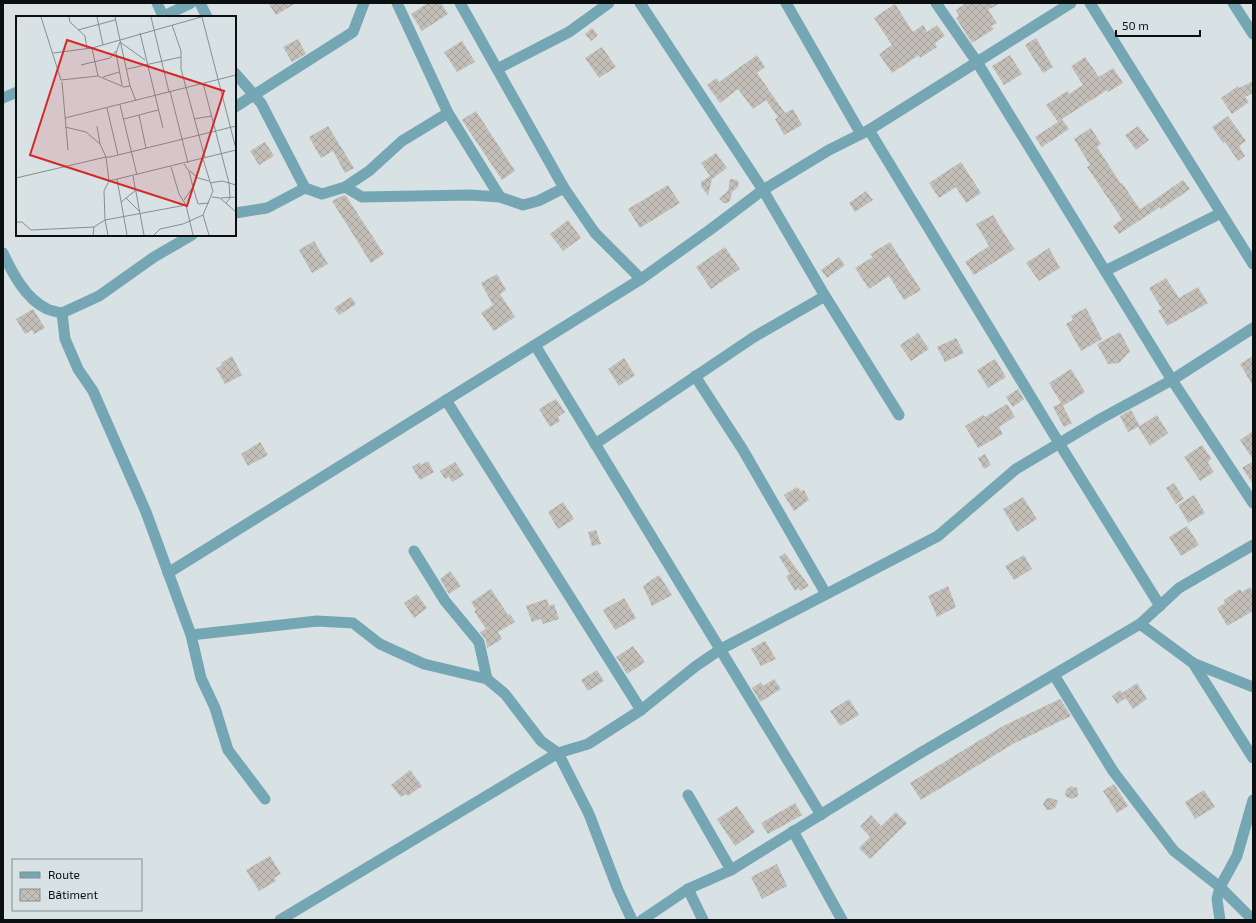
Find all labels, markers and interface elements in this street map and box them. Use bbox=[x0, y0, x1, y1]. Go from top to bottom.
scale bar bbox=[1116, 12, 1200, 38]
inset map bbox=[16, 16, 236, 236]
text: 50 m bbox=[1122, 18, 1149, 32]
legend bbox=[12, 859, 142, 911]
text: Route bbox=[48, 867, 80, 881]
text: Bâtiment bbox=[48, 887, 99, 901]

